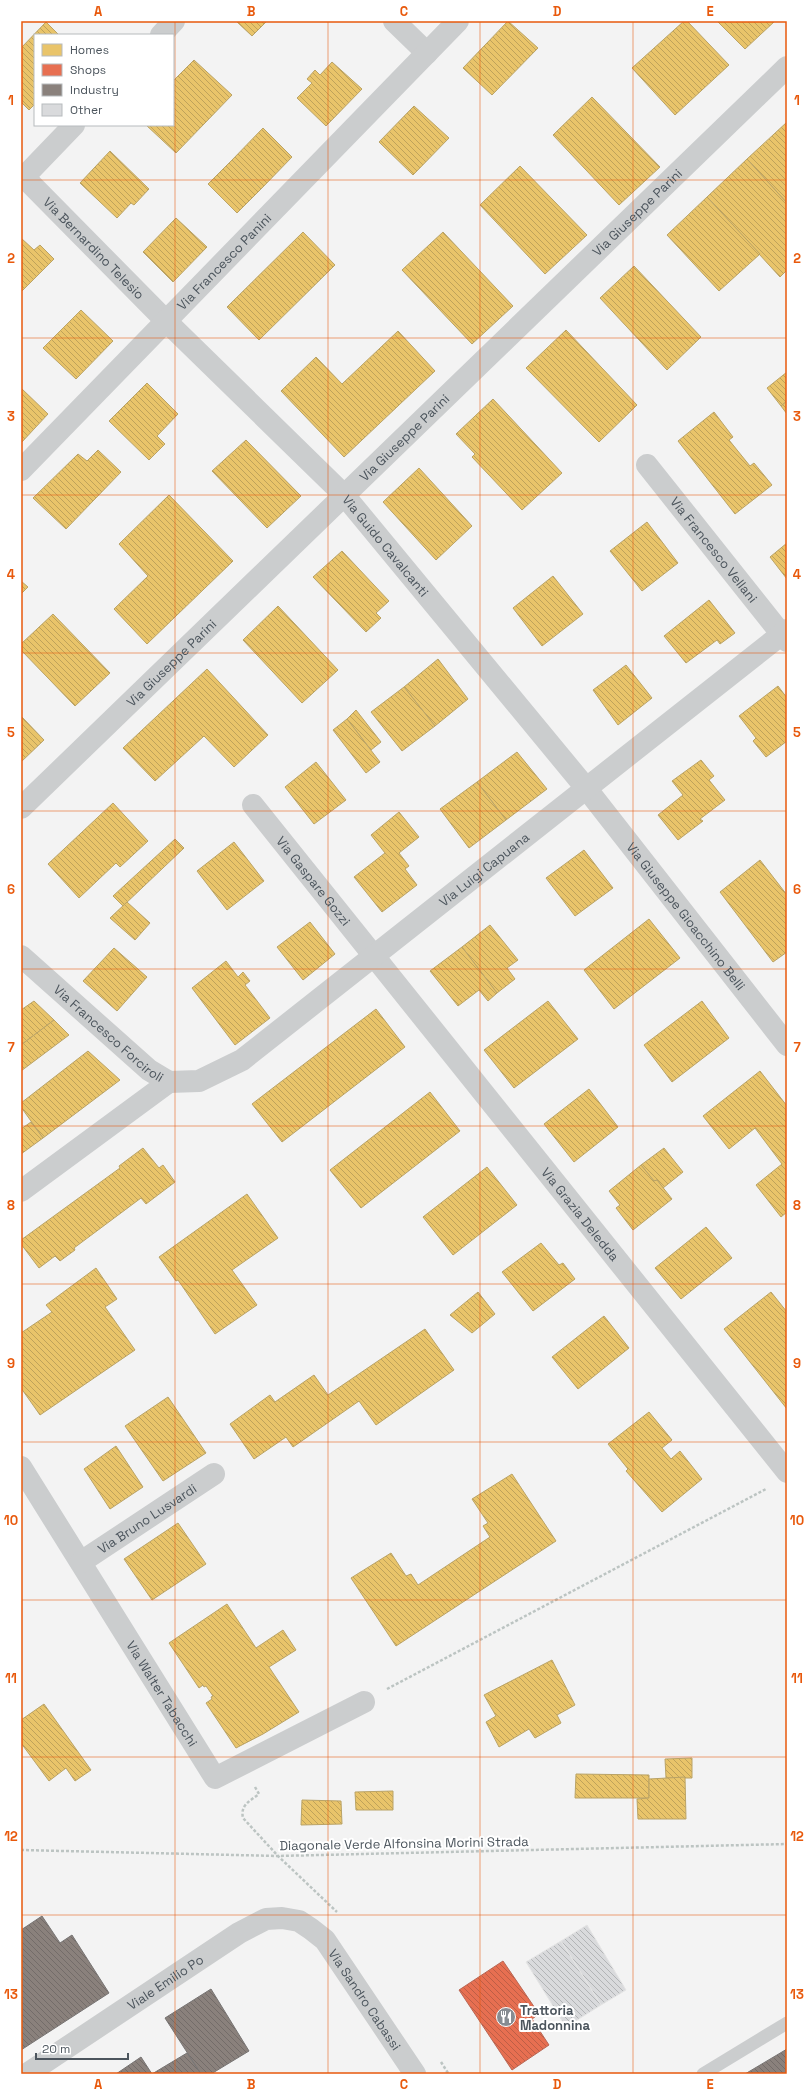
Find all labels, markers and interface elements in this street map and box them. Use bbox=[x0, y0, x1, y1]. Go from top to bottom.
text: A bbox=[94, 3, 103, 20]
text: B bbox=[247, 3, 256, 20]
text: C bbox=[400, 3, 408, 20]
text: D bbox=[553, 3, 562, 20]
text: E bbox=[706, 3, 714, 20]
legend bbox=[34, 34, 174, 126]
text: Homes bbox=[70, 42, 109, 58]
text: Shops bbox=[70, 62, 106, 78]
text: Industry bbox=[70, 82, 119, 98]
text: 1 bbox=[8, 92, 14, 109]
text: 1 bbox=[794, 92, 800, 109]
text: Other bbox=[70, 102, 103, 118]
street label: Via Giuseppe Parini bbox=[589, 165, 686, 260]
street label: Via Bernardino Telesio bbox=[40, 194, 148, 303]
street label: Via Francesco Panini bbox=[173, 210, 275, 314]
text: 2 bbox=[7, 250, 15, 267]
text: 2 bbox=[793, 250, 801, 267]
street label: Via Giuseppe Parini bbox=[356, 390, 453, 485]
text: 3 bbox=[7, 408, 15, 425]
text: 3 bbox=[793, 408, 801, 425]
street label: Via Guido Cavalcanti bbox=[338, 492, 432, 600]
street label: Via Francesco Vellani bbox=[666, 493, 761, 606]
text: 4 bbox=[7, 566, 15, 583]
text: 4 bbox=[793, 566, 801, 583]
street label: Via Giuseppe Parini bbox=[123, 616, 220, 710]
text: 5 bbox=[7, 724, 15, 741]
text: 5 bbox=[793, 724, 801, 741]
street label: Via Luigi Capuana bbox=[436, 828, 533, 910]
street label: Via Gaspare Gozzi bbox=[272, 833, 354, 929]
street label: Via Giuseppe Gioacchino Belli bbox=[623, 839, 749, 994]
text: 6 bbox=[7, 881, 15, 898]
text: 6 bbox=[793, 881, 801, 898]
street label: Via Francesco Forciroli bbox=[50, 981, 167, 1086]
text: 7 bbox=[7, 1039, 15, 1056]
text: 7 bbox=[793, 1039, 801, 1056]
street label: Via Grazia Deledda bbox=[537, 1164, 623, 1265]
text: 8 bbox=[7, 1197, 15, 1214]
text: 8 bbox=[793, 1197, 801, 1214]
text: 9 bbox=[7, 1355, 15, 1372]
text: 9 bbox=[793, 1355, 801, 1372]
street label: Via Bruno Lusvardi bbox=[94, 1480, 200, 1558]
text: 10 bbox=[4, 1512, 18, 1529]
text: 10 bbox=[790, 1512, 804, 1529]
street label: Via Walter Tabacchi bbox=[122, 1638, 201, 1750]
text: 11 bbox=[5, 1670, 17, 1687]
text: 11 bbox=[791, 1670, 803, 1687]
text: 12 bbox=[4, 1828, 18, 1845]
text: 12 bbox=[790, 1828, 804, 1845]
street label: Diagonale Verde Alfonsina Morini Strada bbox=[279, 1833, 529, 1854]
street label: Via Sandro Cabassi bbox=[324, 1946, 405, 2054]
street label: Viale Emilio Po bbox=[124, 1951, 207, 2014]
text: 13 bbox=[4, 1986, 18, 2003]
text: 13 bbox=[790, 1986, 804, 2003]
place label: Trattoria Madonnina bbox=[520, 2002, 591, 2034]
restaurant icon: Trattoria Madonnina bbox=[495, 2006, 517, 2028]
scale bar bbox=[36, 2035, 128, 2061]
text: 20 m bbox=[42, 2041, 70, 2057]
text: A bbox=[94, 2076, 103, 2093]
text: B bbox=[247, 2076, 256, 2093]
text: C bbox=[400, 2076, 408, 2093]
text: D bbox=[553, 2076, 562, 2093]
text: E bbox=[706, 2076, 714, 2093]

